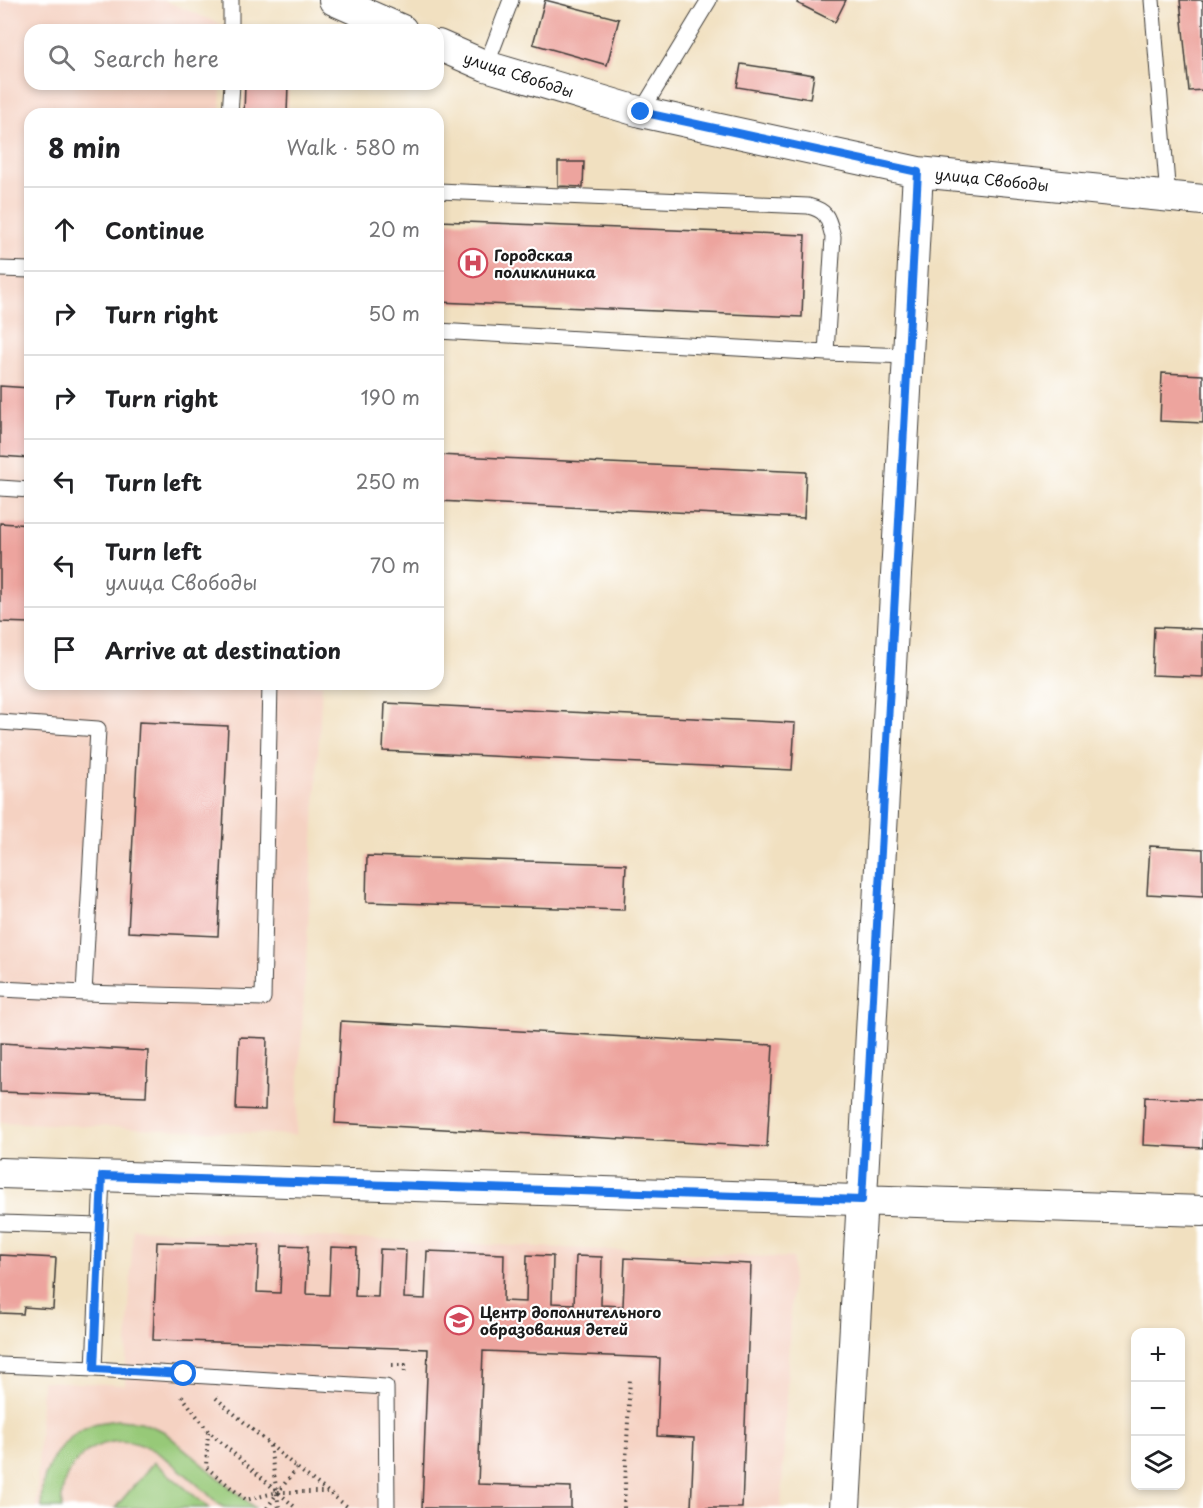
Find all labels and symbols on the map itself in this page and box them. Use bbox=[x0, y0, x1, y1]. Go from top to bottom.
street label: улица Свободы bbox=[461, 45, 577, 103]
route end bbox=[627, 98, 653, 124]
street label: улица Свободы bbox=[934, 162, 1050, 196]
place label: Городская поликлиника bbox=[494, 243, 596, 283]
hospital icon: Городская поликлиника bbox=[457, 247, 489, 279]
place label: Центр дополнительного образования детей bbox=[480, 1300, 661, 1340]
school or university icon: Центр дополнительного образования детей bbox=[443, 1304, 475, 1336]
route start bbox=[170, 1360, 196, 1386]

